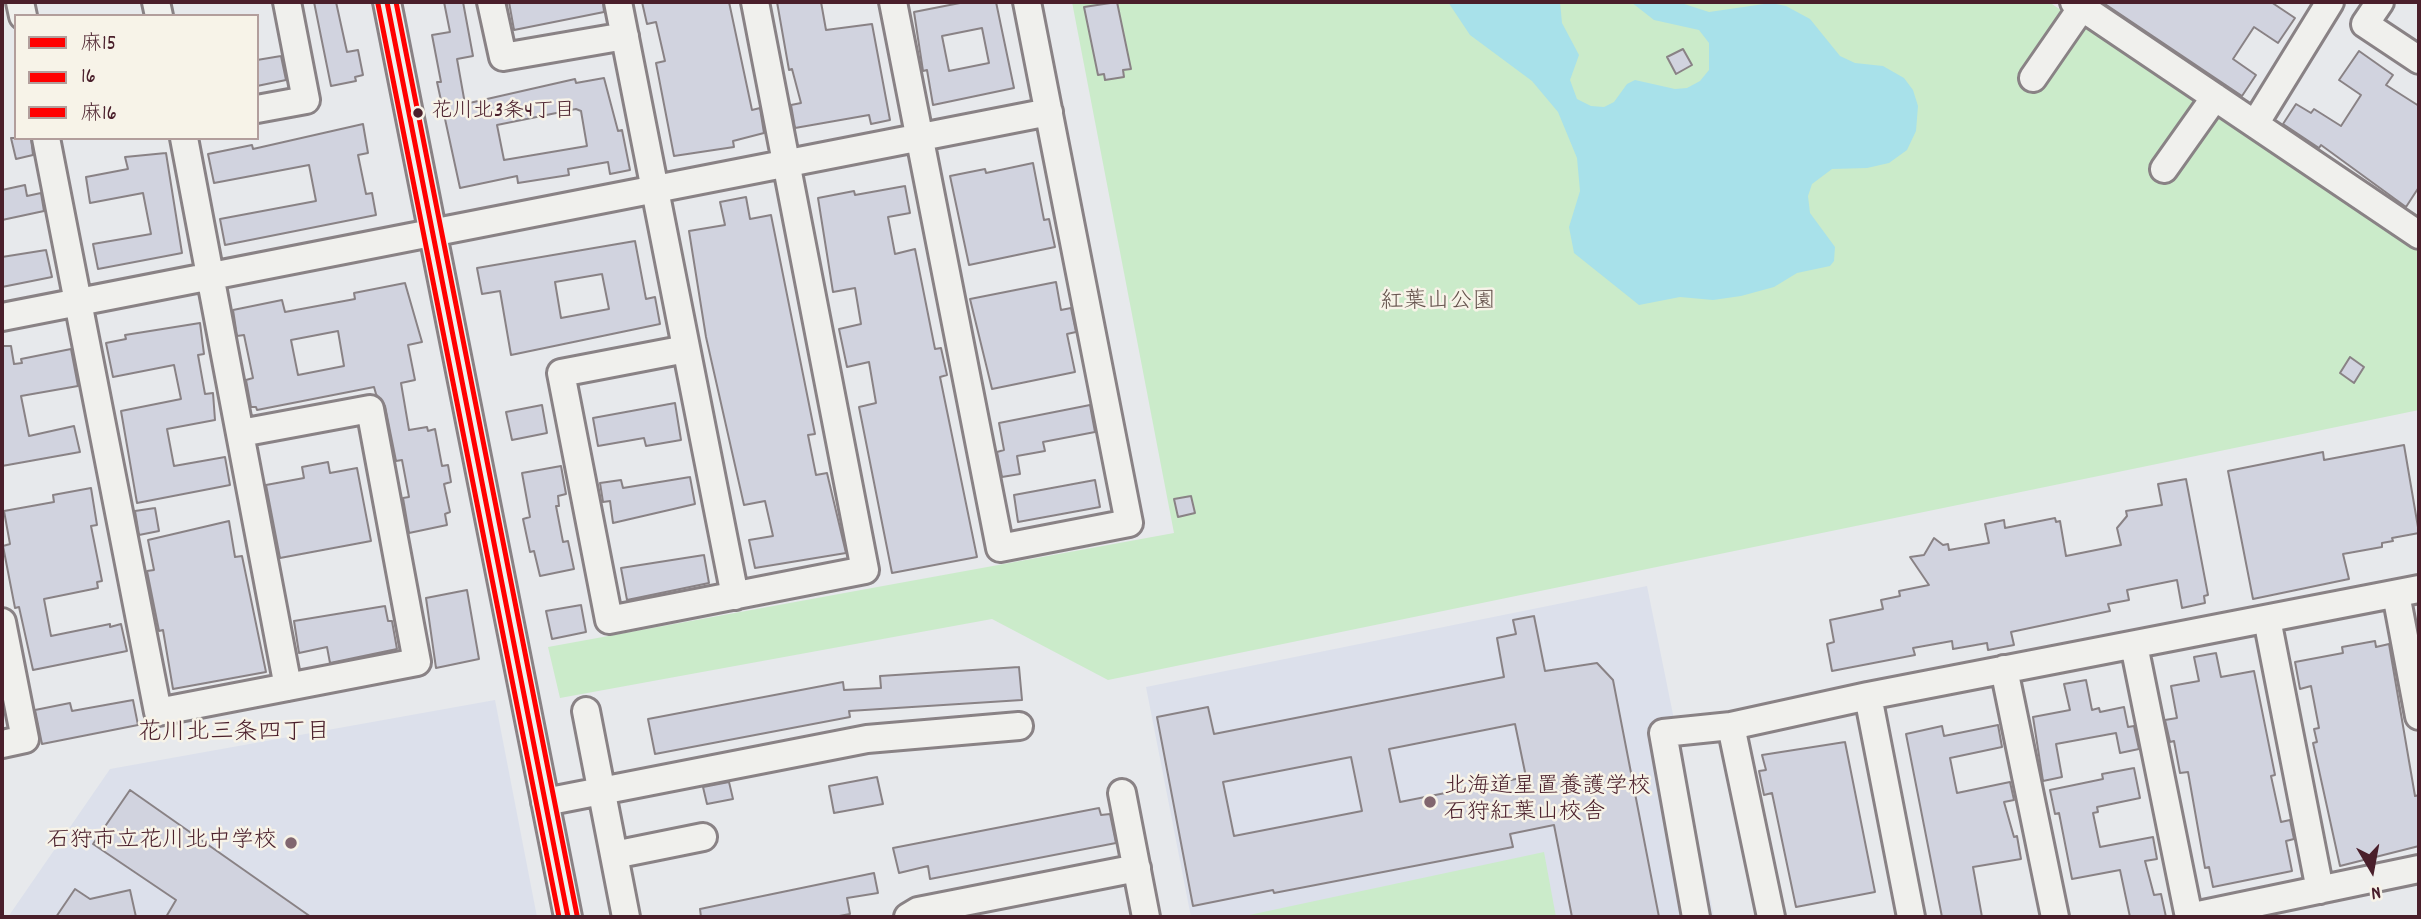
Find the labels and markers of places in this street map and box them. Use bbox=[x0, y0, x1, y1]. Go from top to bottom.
place label: 花川北3条4丁目 bbox=[431, 100, 575, 126]
marker: 花川北3条4丁目 bbox=[411, 106, 425, 120]
place label: 北海道星置養護学校 石狩紅葉山校舎 bbox=[1444, 775, 1651, 829]
marker: 北海道星置養護学校 石狩紅葉山校舎 bbox=[1422, 794, 1438, 810]
place label: 石狩市立花川北中学校 bbox=[47, 829, 277, 857]
marker: 石狩市立花川北中学校 bbox=[283, 835, 299, 851]

